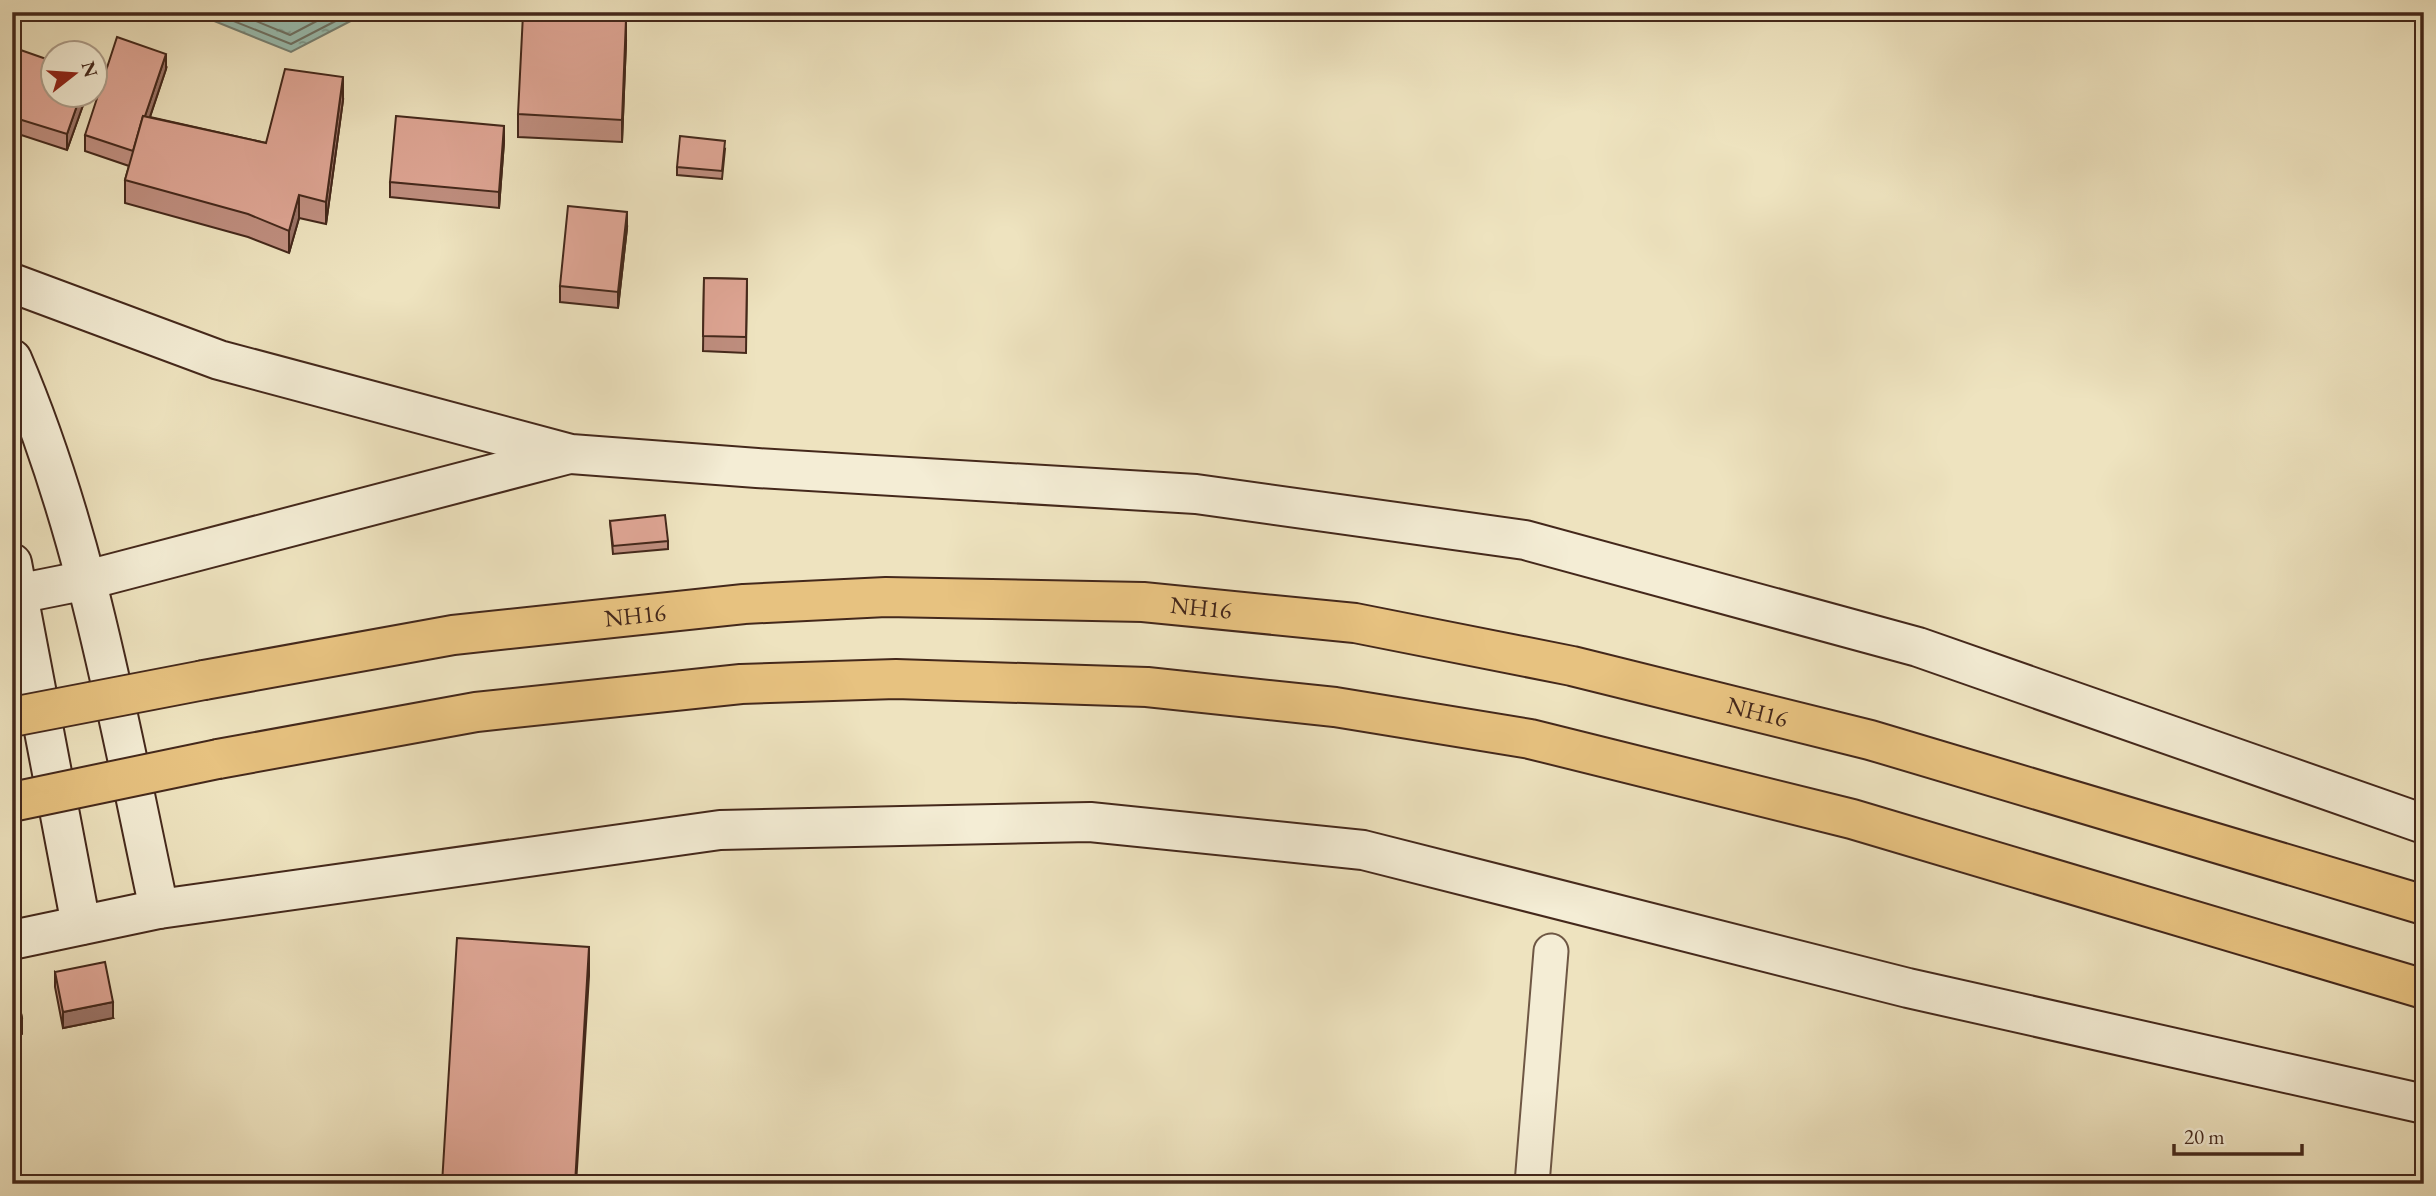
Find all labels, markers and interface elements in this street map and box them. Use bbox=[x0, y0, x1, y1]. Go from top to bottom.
north arrow bbox=[38, 38, 108, 108]
text: N bbox=[76, 58, 104, 81]
street label: NH16 bbox=[1169, 589, 1233, 626]
street label: NH16 bbox=[603, 596, 667, 634]
street label: NH16 bbox=[1724, 689, 1791, 734]
scale bar bbox=[2174, 1112, 2301, 1156]
text: 20 m bbox=[2184, 1123, 2225, 1150]

